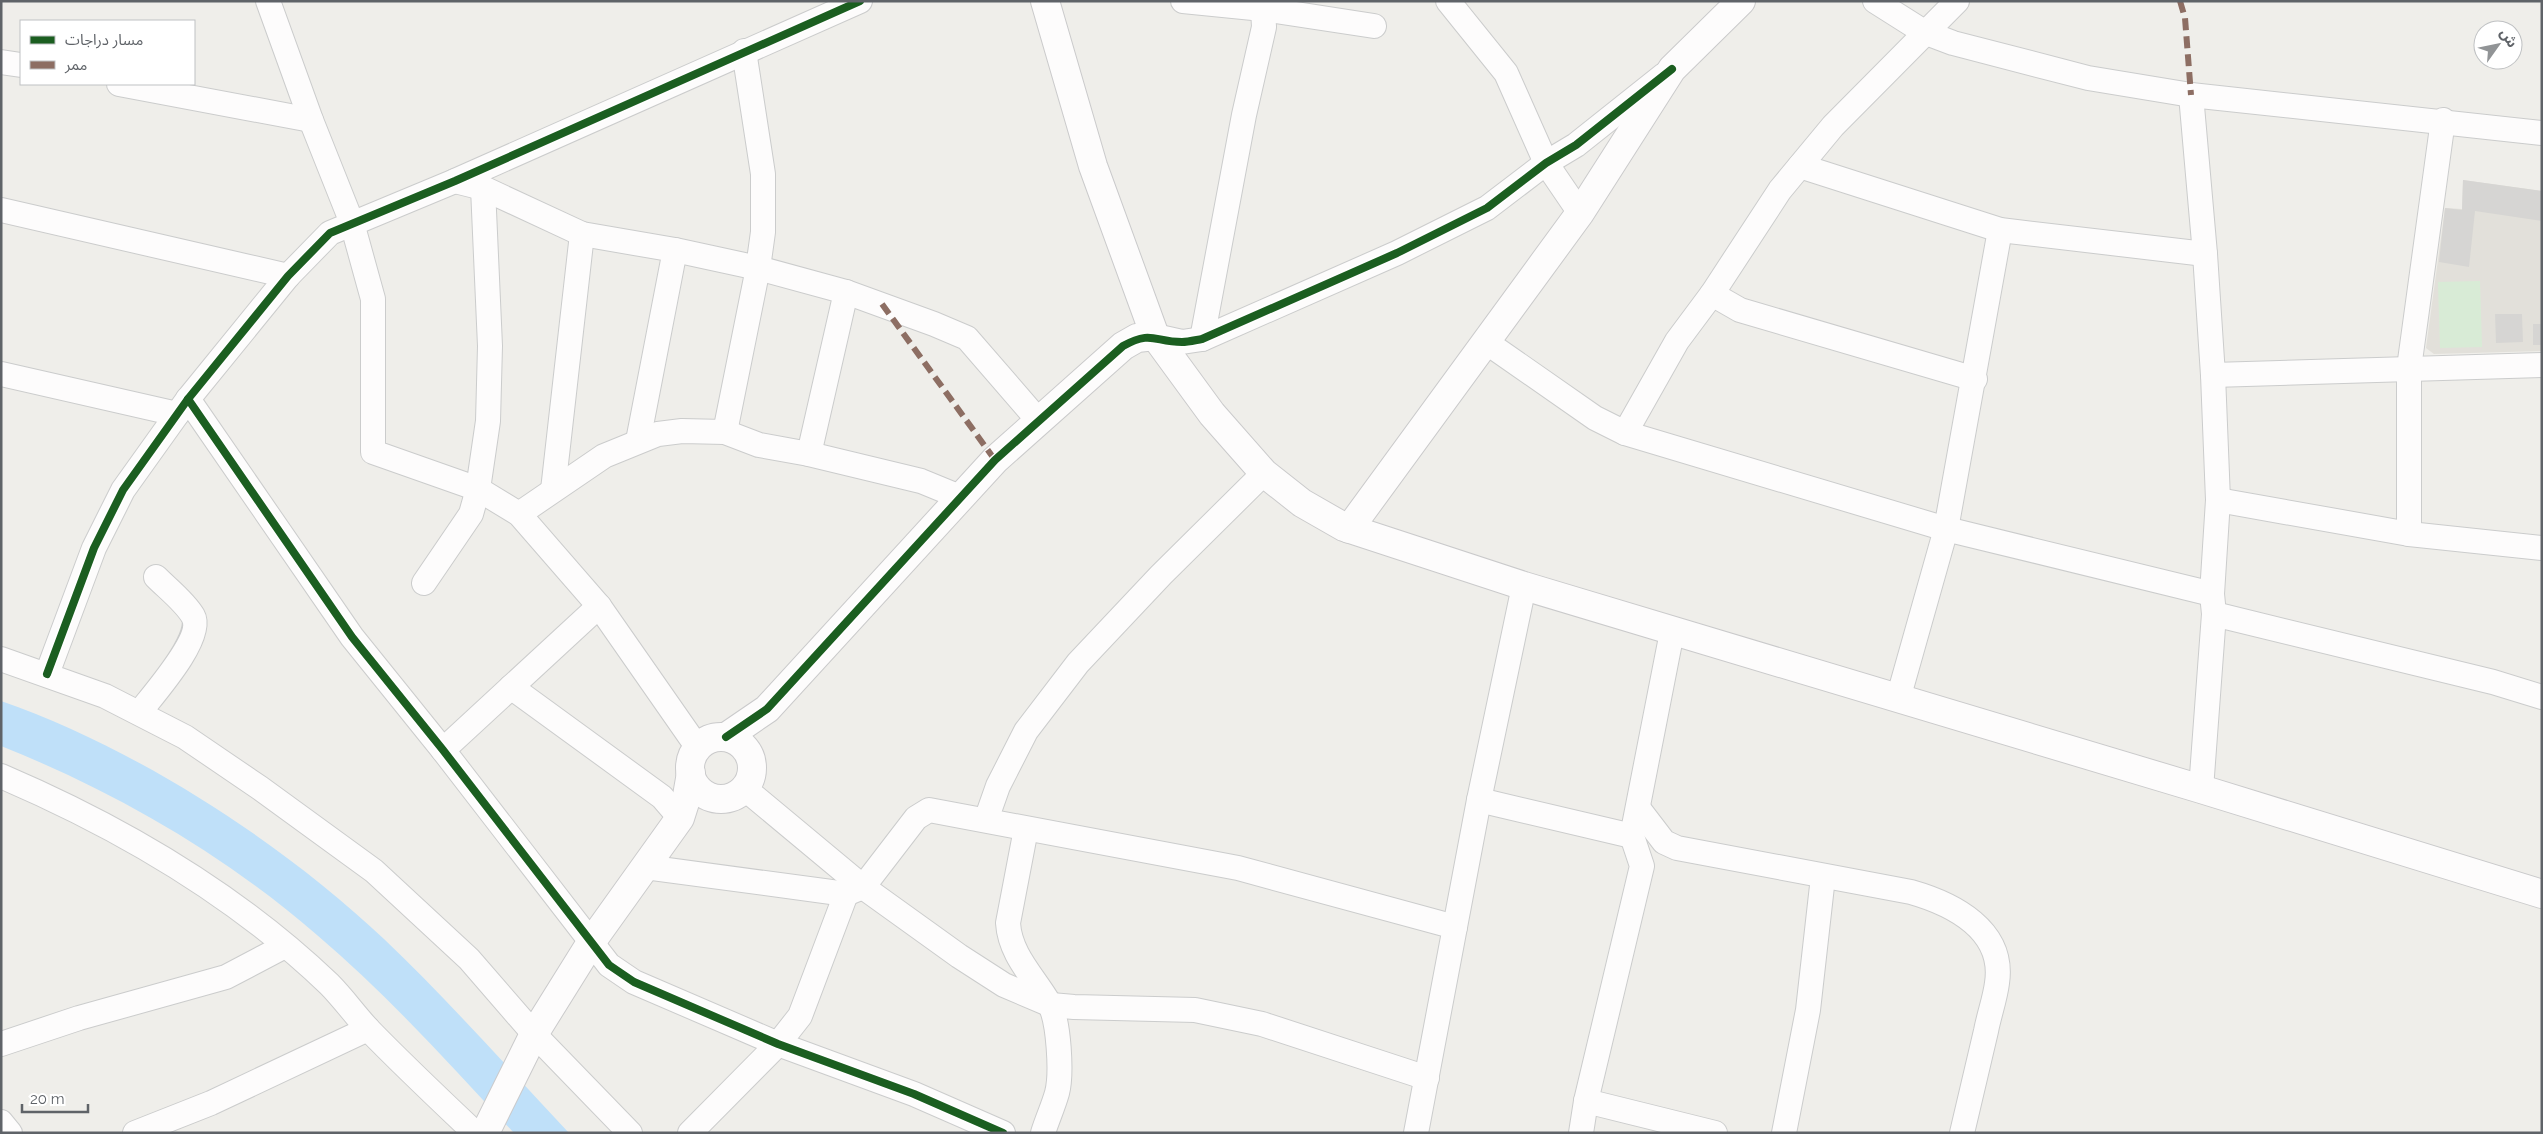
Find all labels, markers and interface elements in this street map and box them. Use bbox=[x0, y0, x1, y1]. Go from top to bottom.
legend bbox=[20, 20, 195, 85]
north arrow bbox=[2473, 20, 2523, 70]
text: ش bbox=[2497, 26, 2521, 50]
text: مسار دراجات bbox=[65, 31, 143, 49]
text: ممر bbox=[64, 56, 88, 74]
scale bar bbox=[22, 1082, 89, 1114]
text: 20 m bbox=[30, 1090, 65, 1108]

